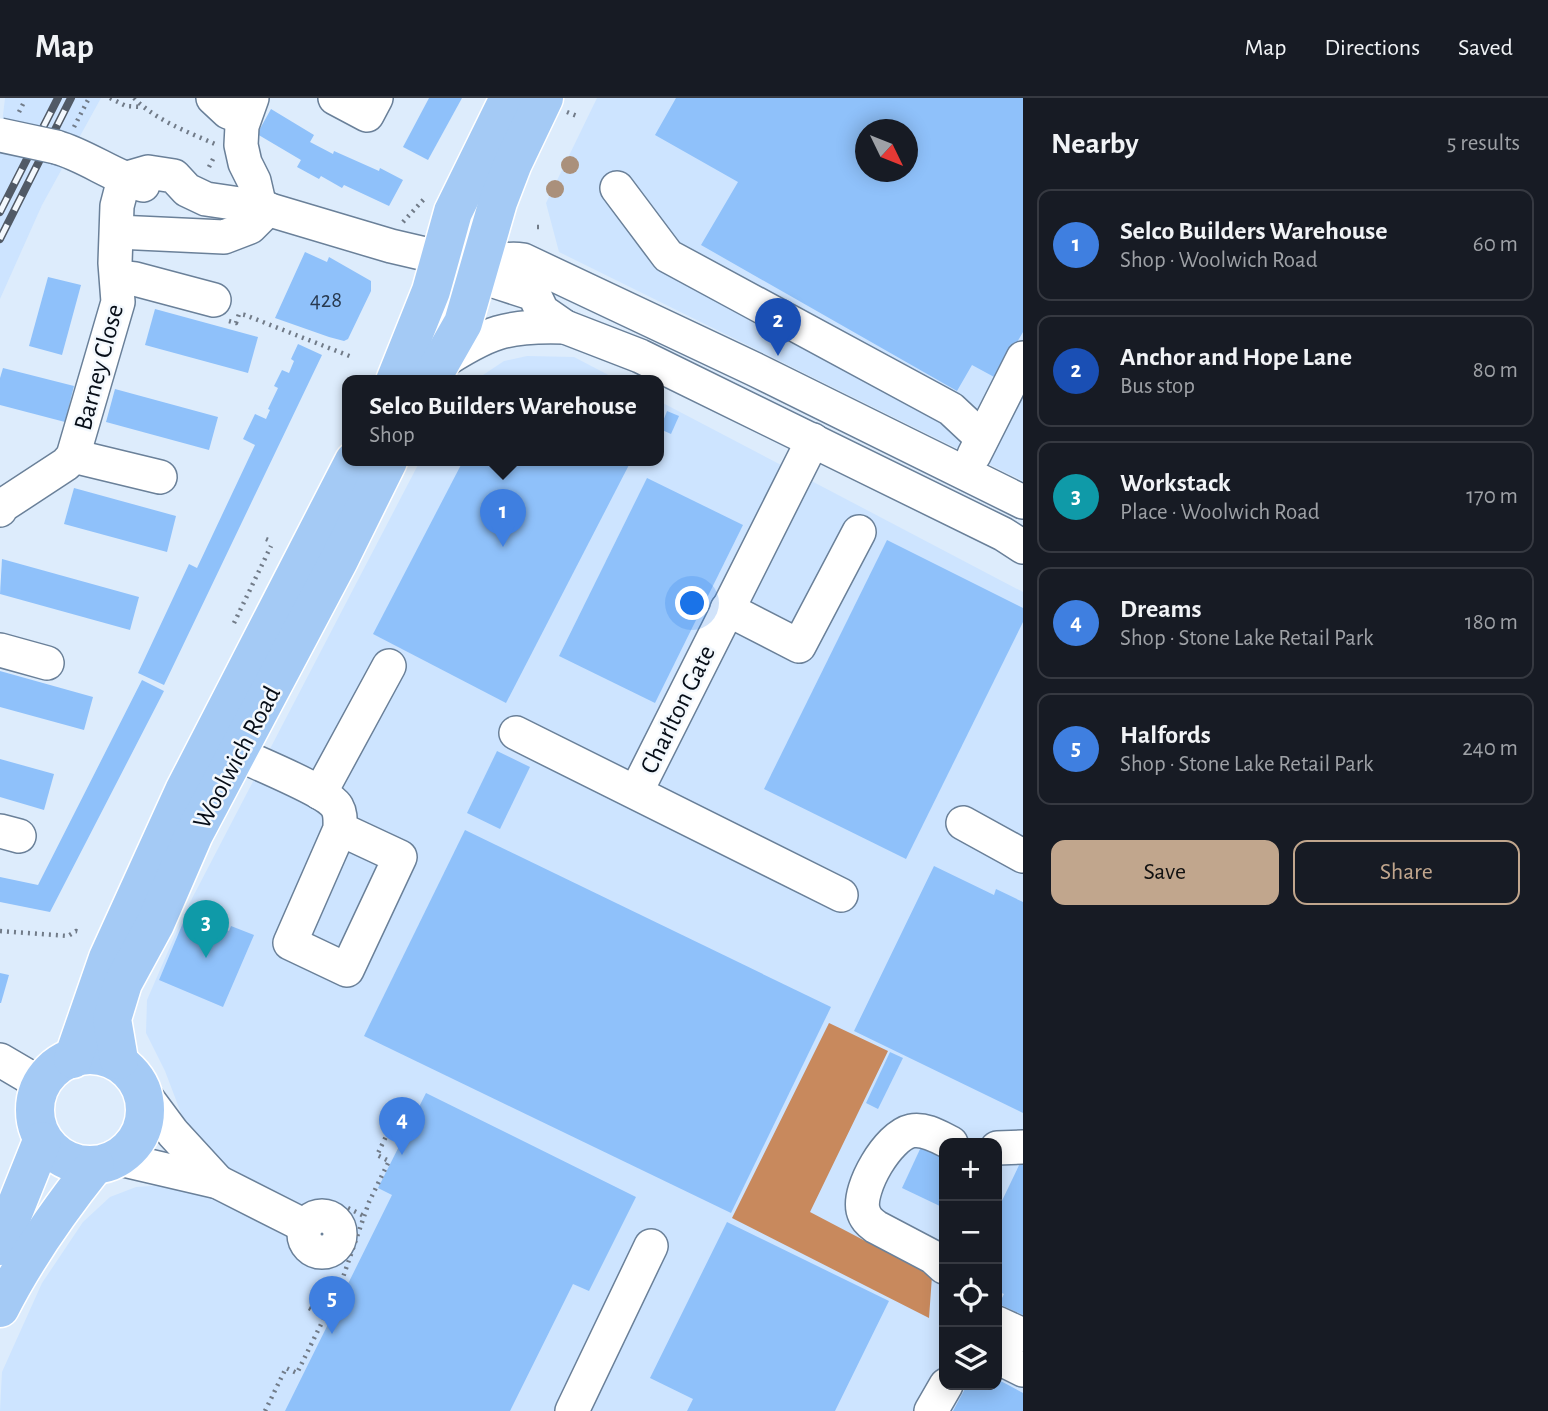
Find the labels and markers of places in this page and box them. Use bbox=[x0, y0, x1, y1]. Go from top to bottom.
pin: 2 bbox=[755, 298, 801, 356]
pin: 1 bbox=[480, 489, 526, 547]
pin: 3 bbox=[183, 900, 229, 958]
pin: 4 bbox=[379, 1097, 425, 1155]
pin: 5 bbox=[309, 1276, 355, 1334]

